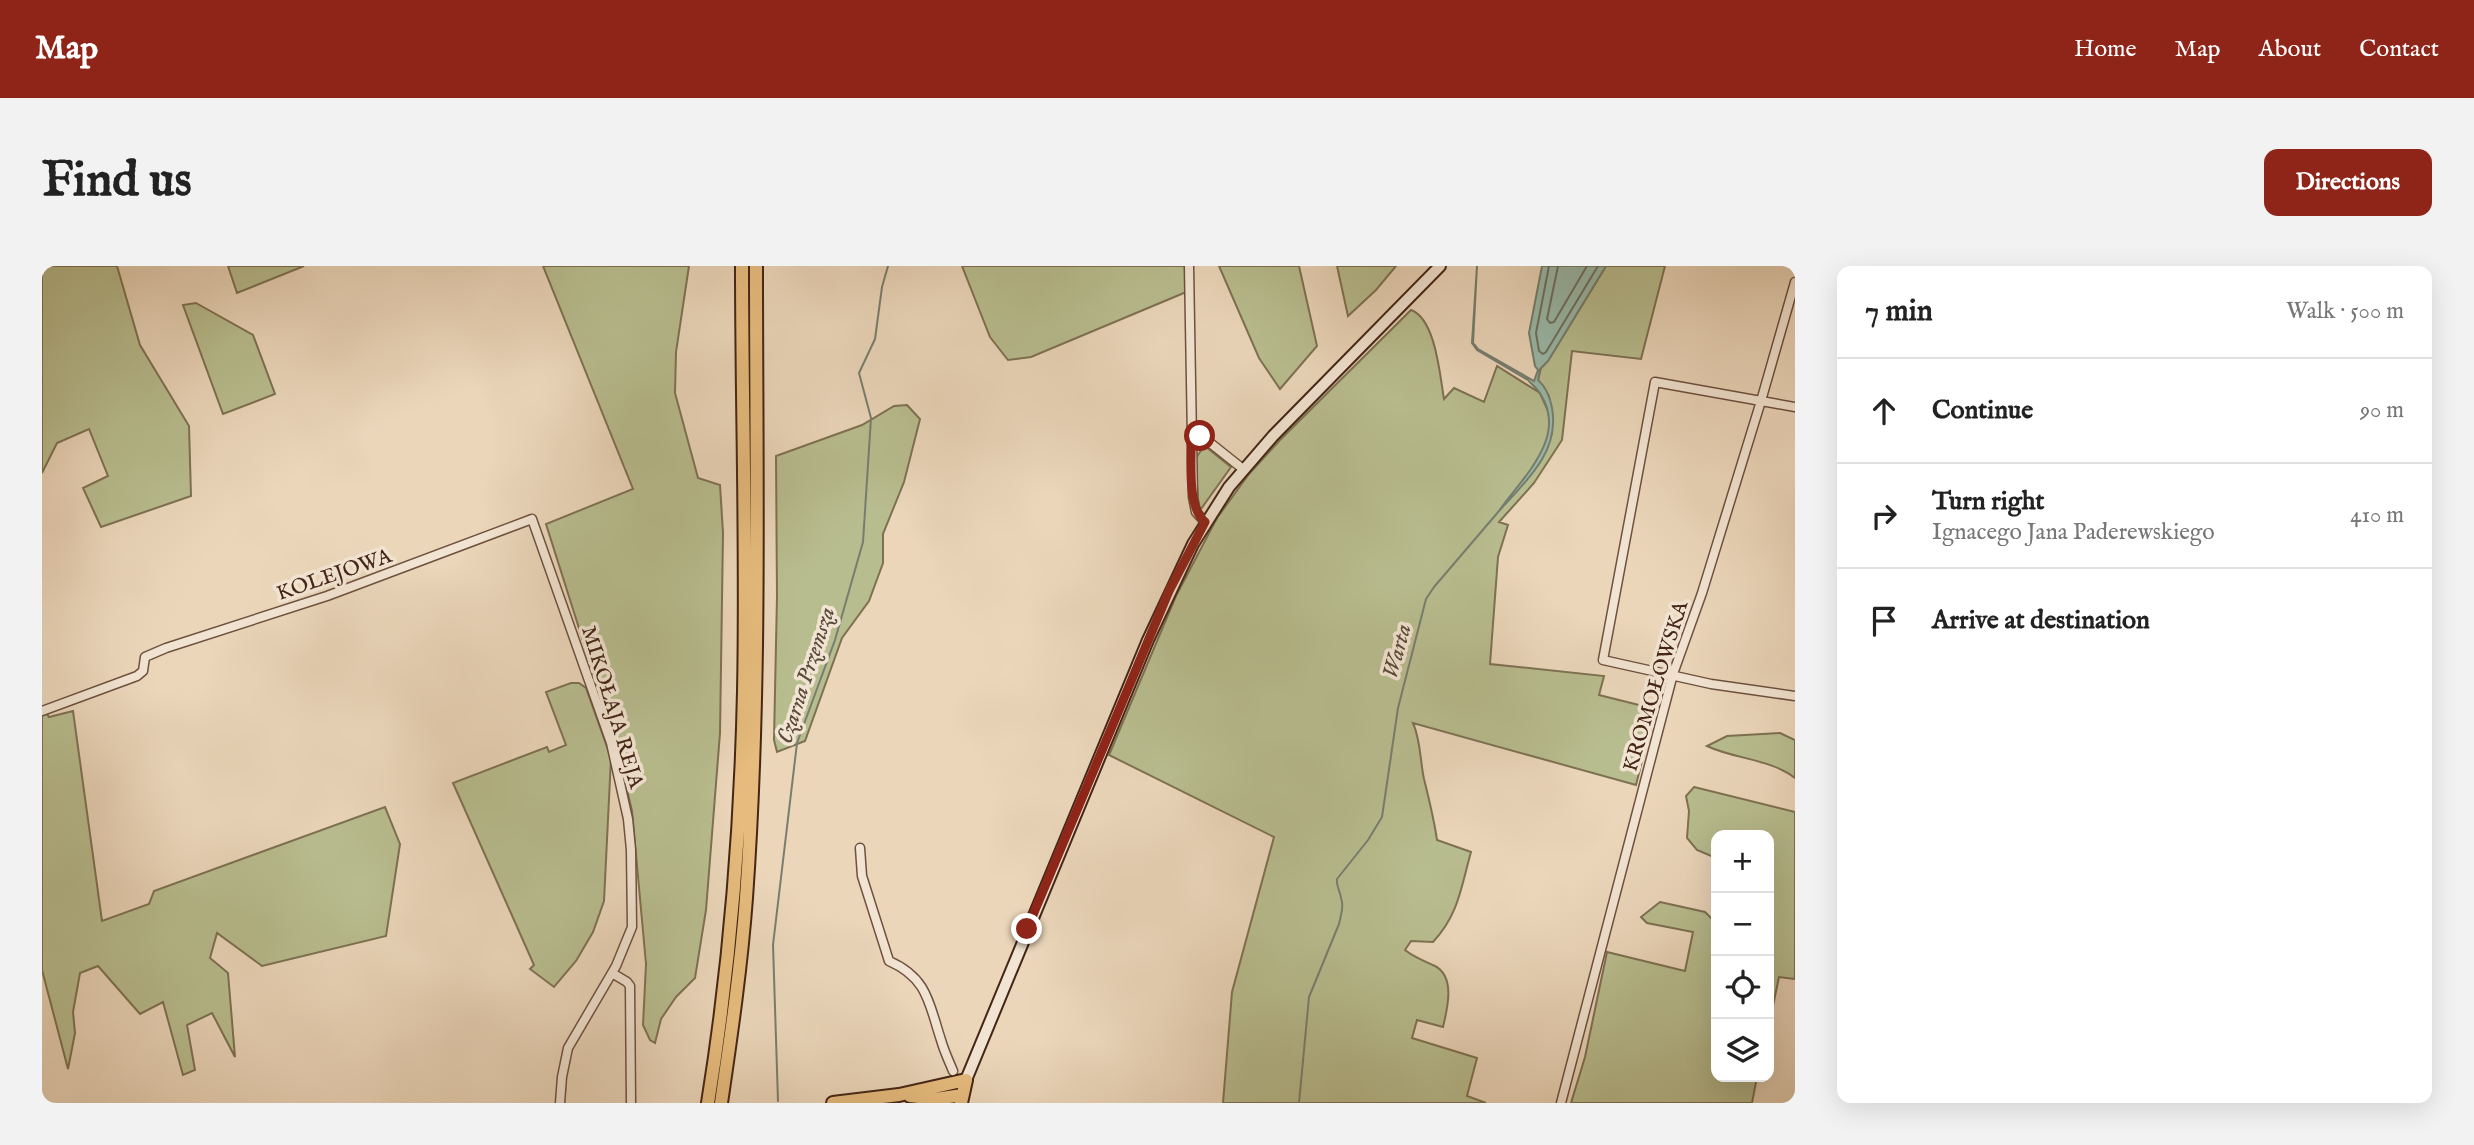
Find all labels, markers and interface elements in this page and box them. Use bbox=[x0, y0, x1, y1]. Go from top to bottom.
text: Map bbox=[35, 28, 98, 70]
text: Home bbox=[2074, 34, 2137, 65]
text: Map bbox=[2175, 34, 2221, 65]
text: About bbox=[2259, 34, 2321, 65]
text: Contact bbox=[2359, 34, 2439, 65]
button: Directions bbox=[2264, 149, 2432, 216]
text: Find us bbox=[42, 151, 192, 213]
text: 7 min bbox=[1865, 293, 1933, 331]
text: Walk · 500 m bbox=[2286, 297, 2404, 326]
icon: ahead bbox=[1865, 392, 1903, 430]
text: Continue bbox=[1932, 394, 2033, 427]
text: 90 m bbox=[2360, 396, 2404, 425]
route start bbox=[1184, 420, 1215, 451]
text: Turn right bbox=[1932, 485, 2045, 518]
icon: right bbox=[1865, 497, 1903, 535]
text: 410 m bbox=[2350, 501, 2404, 530]
text: Ignacego Jana Paderewskiego bbox=[1932, 518, 2215, 547]
street label: KOLEJOWA bbox=[273, 543, 396, 608]
street label: KROMOŁOWSKA bbox=[1618, 597, 1695, 775]
icon: arrive bbox=[1865, 602, 1903, 640]
water label: Czarna Przemsza bbox=[771, 603, 842, 747]
text: Arrive at destination bbox=[1932, 604, 2150, 637]
water label: Warta bbox=[1376, 621, 1419, 682]
street label: MIKOŁAJA REJA bbox=[574, 623, 649, 793]
map controls bbox=[1711, 830, 1774, 1082]
button: + bbox=[1711, 830, 1774, 893]
button: − bbox=[1711, 893, 1774, 956]
route end bbox=[1011, 913, 1042, 944]
button: locate bbox=[1711, 956, 1774, 1019]
button: layers bbox=[1711, 1019, 1774, 1082]

